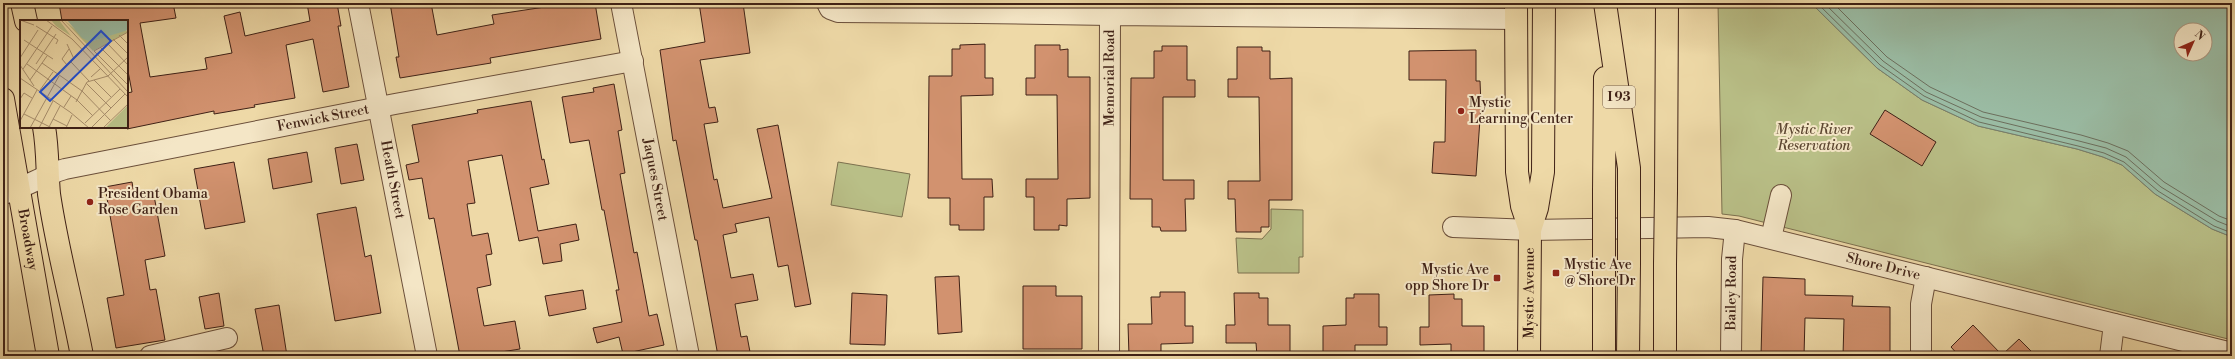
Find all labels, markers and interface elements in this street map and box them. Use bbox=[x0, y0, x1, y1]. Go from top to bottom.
inset map bbox=[20, 20, 128, 128]
north arrow bbox=[2173, 22, 2213, 62]
text: N bbox=[2191, 28, 2208, 44]
street label: Memorial Road bbox=[1101, 29, 1119, 127]
road number: I 93 bbox=[1603, 86, 1635, 108]
place label: Mystic Learning Center bbox=[1469, 94, 1573, 128]
street label: Fenwick Street bbox=[276, 100, 371, 136]
marker: Mystic Learning Center bbox=[1456, 106, 1466, 116]
park label: Mystic River Reservation bbox=[1776, 121, 1853, 155]
street label: Jaques Street bbox=[638, 136, 672, 223]
street label: Heath Street bbox=[376, 139, 409, 221]
place label: President Obama Rose Garden bbox=[98, 185, 209, 219]
marker: President Obama Rose Garden bbox=[85, 197, 95, 207]
street label: Broadway bbox=[13, 207, 42, 272]
street label: Mystic Avenue bbox=[1520, 247, 1539, 339]
street label: Shore Drive bbox=[1844, 249, 1922, 285]
street label: Bailey Road bbox=[1722, 255, 1741, 332]
place label: Mystic Ave @ Shore Dr bbox=[1564, 256, 1636, 290]
place label: Mystic Ave opp Shore Dr bbox=[1405, 261, 1489, 295]
marker: Mystic Ave @ Shore Dr bbox=[1551, 268, 1561, 278]
marker: Mystic Ave opp Shore Dr bbox=[1492, 273, 1502, 283]

